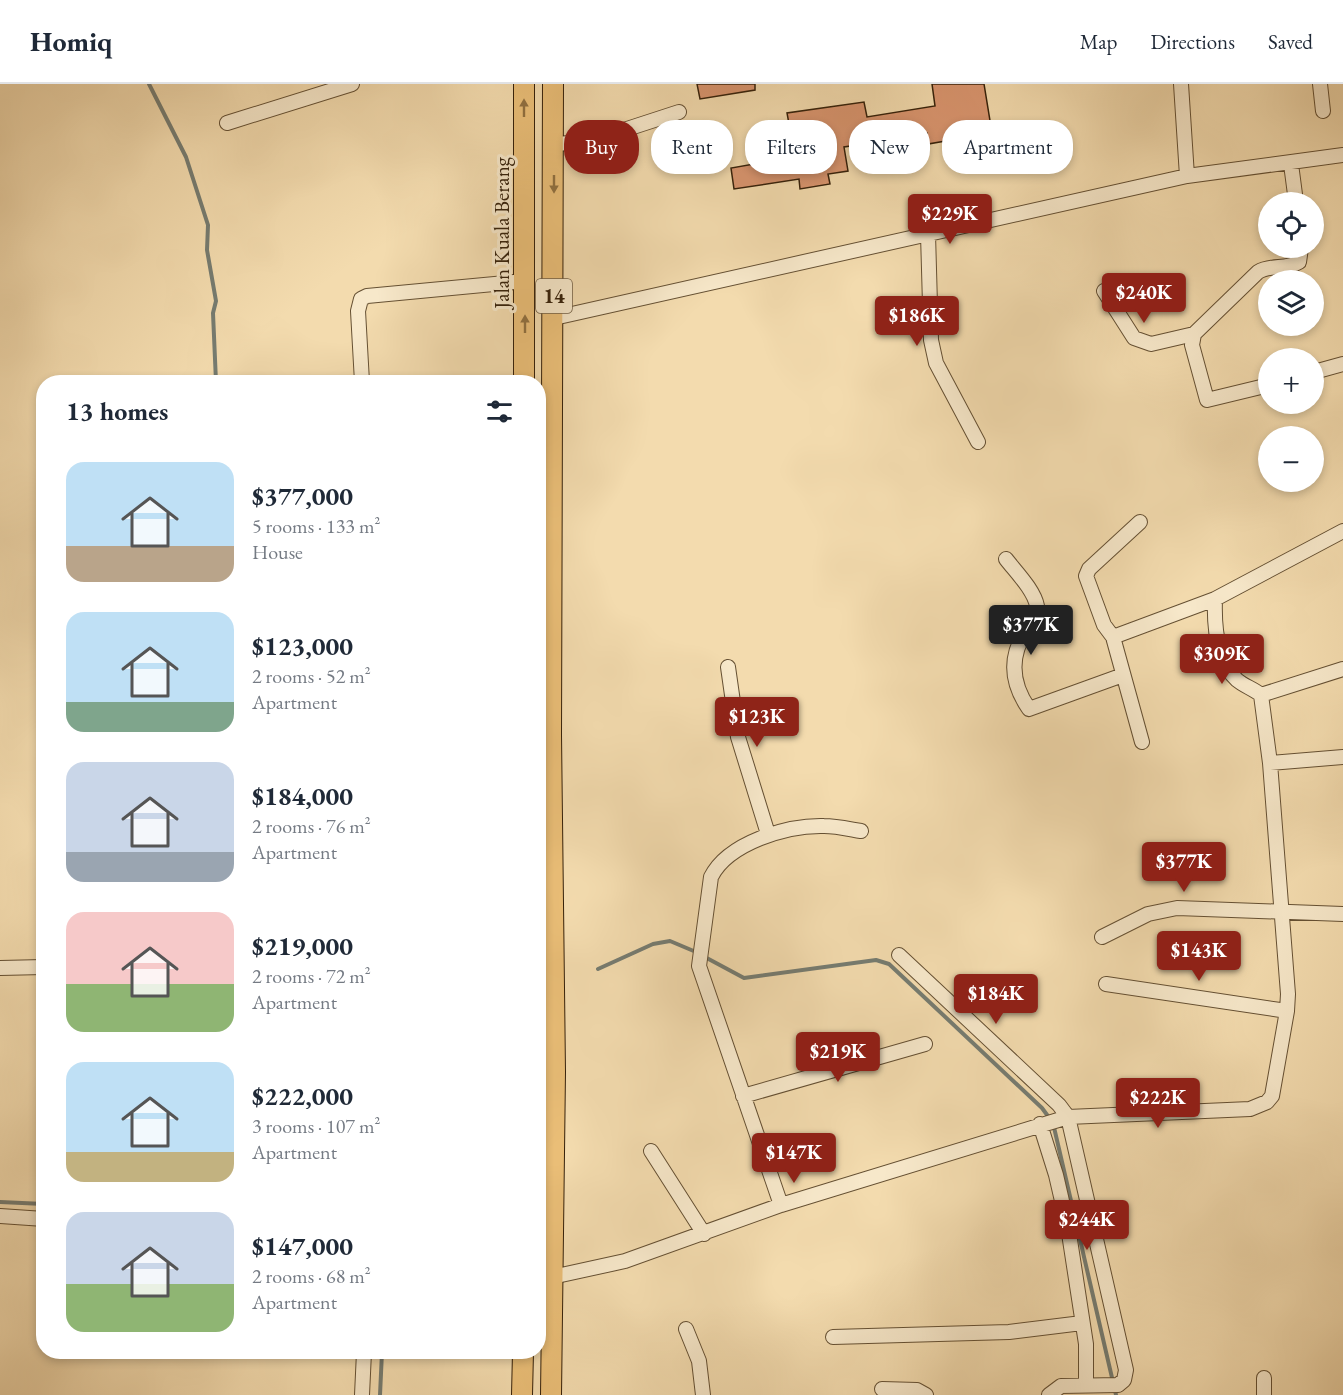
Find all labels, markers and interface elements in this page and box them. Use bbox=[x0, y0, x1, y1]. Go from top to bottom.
text: Homiq bbox=[30, 23, 112, 59]
text: Map bbox=[1080, 28, 1117, 55]
text: Directions bbox=[1150, 28, 1235, 55]
text: Saved bbox=[1268, 28, 1313, 55]
one-way arrow bbox=[519, 99, 529, 118]
chip: Buy bbox=[564, 120, 639, 174]
chip: Rent bbox=[651, 120, 733, 174]
chip: Filters bbox=[745, 120, 837, 174]
chip: New bbox=[849, 120, 930, 174]
chip: Apartment bbox=[942, 120, 1073, 174]
street label: Jalan Kuala Berang bbox=[488, 156, 515, 311]
one-way arrow bbox=[549, 175, 559, 194]
map controls bbox=[1258, 192, 1324, 492]
button: locate bbox=[1258, 192, 1324, 258]
pin: $229K bbox=[908, 194, 992, 245]
text: $229K bbox=[922, 200, 978, 226]
button: layers bbox=[1258, 270, 1324, 336]
pin: $240K bbox=[1102, 273, 1186, 324]
road number: 14 bbox=[536, 279, 572, 313]
text: $240K bbox=[1116, 279, 1172, 305]
pin: $186K bbox=[875, 296, 959, 347]
text: $186K bbox=[889, 302, 945, 328]
one-way arrow bbox=[520, 315, 530, 334]
button: + bbox=[1258, 348, 1324, 414]
text: 13 homes bbox=[66, 394, 168, 428]
icon: filters bbox=[483, 395, 516, 428]
button: − bbox=[1258, 426, 1324, 492]
text: $377,000 bbox=[252, 479, 353, 513]
icon: home bbox=[114, 486, 186, 558]
text: 5 rooms · 133 m² bbox=[252, 513, 380, 539]
text: House bbox=[252, 539, 303, 565]
pin: $377K bbox=[989, 605, 1073, 656]
text: $377K bbox=[1003, 611, 1059, 637]
text: $123,000 bbox=[252, 629, 353, 663]
pin: $309K bbox=[1180, 634, 1264, 685]
icon: home bbox=[114, 636, 186, 708]
text: $309K bbox=[1194, 640, 1250, 666]
text: 2 rooms · 52 m² bbox=[252, 663, 371, 689]
text: Apartment bbox=[252, 689, 337, 715]
pin: $123K bbox=[715, 697, 799, 748]
text: $123K bbox=[729, 703, 785, 729]
text: $184,000 bbox=[252, 779, 353, 813]
icon: home bbox=[114, 786, 186, 858]
text: 2 rooms · 76 m² bbox=[252, 813, 371, 839]
text: Apartment bbox=[252, 839, 337, 865]
pin: $377K bbox=[1142, 842, 1226, 893]
text: $377K bbox=[1156, 848, 1212, 874]
text: $219,000 bbox=[252, 929, 353, 963]
pin: $143K bbox=[1157, 931, 1241, 982]
icon: home bbox=[114, 936, 186, 1008]
text: $143K bbox=[1171, 937, 1227, 963]
text: 2 rooms · 72 m² bbox=[252, 963, 371, 989]
pin: $184K bbox=[954, 974, 1038, 1025]
text: $184K bbox=[968, 980, 1024, 1006]
text: Apartment bbox=[252, 989, 337, 1015]
pin: $219K bbox=[796, 1032, 880, 1083]
text: $219K bbox=[810, 1038, 866, 1064]
pin: $222K bbox=[1116, 1078, 1200, 1129]
text: $222,000 bbox=[252, 1079, 353, 1113]
text: $222K bbox=[1130, 1084, 1186, 1110]
icon: home bbox=[114, 1086, 186, 1158]
text: 3 rooms · 107 m² bbox=[252, 1113, 380, 1139]
pin: $147K bbox=[752, 1133, 836, 1184]
text: Apartment bbox=[252, 1139, 337, 1165]
text: $147K bbox=[766, 1139, 822, 1165]
pin: $244K bbox=[1045, 1200, 1129, 1251]
text: $244K bbox=[1059, 1206, 1115, 1232]
text: $147,000 bbox=[252, 1229, 353, 1263]
icon: home bbox=[114, 1236, 186, 1308]
text: 2 rooms · 68 m² bbox=[252, 1263, 371, 1289]
text: Apartment bbox=[252, 1289, 337, 1315]

